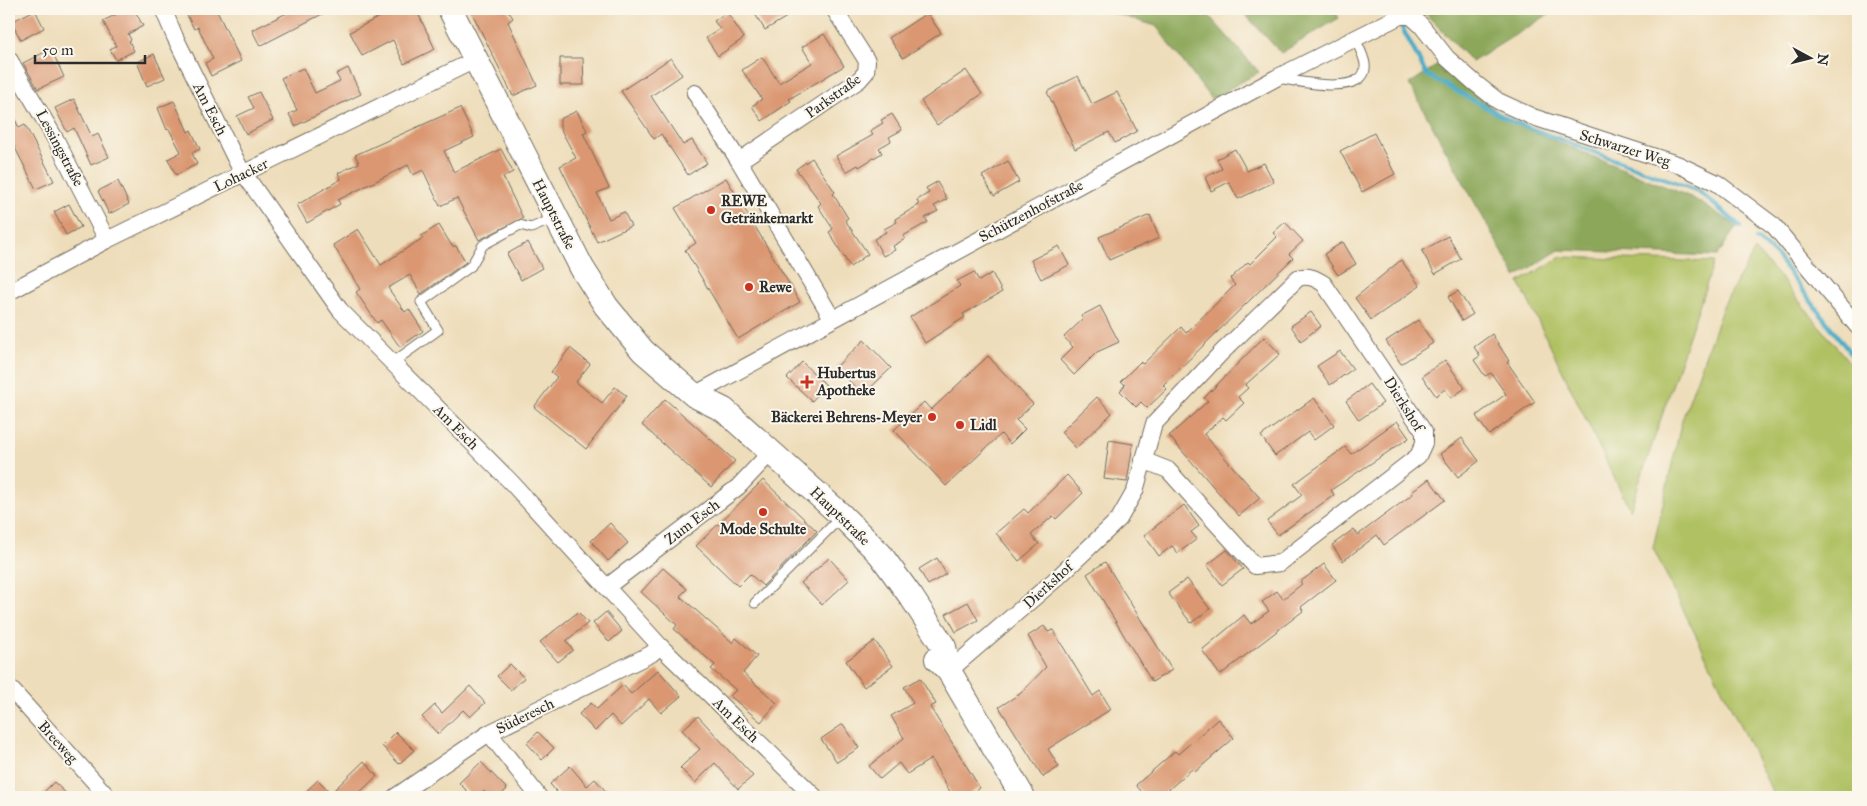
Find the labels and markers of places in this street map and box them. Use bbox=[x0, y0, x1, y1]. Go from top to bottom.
place label: REWE Getränkemarkt bbox=[721, 192, 814, 227]
marker: REWE Getränkemarkt bbox=[705, 204, 717, 216]
place label: Rewe bbox=[759, 278, 792, 296]
marker: Rewe bbox=[743, 281, 755, 293]
place label: Hubertus Apotheke bbox=[816, 364, 876, 400]
marker: Hubertus Apotheke bbox=[801, 376, 813, 388]
place label: Bäckerei Behrens-Meyer bbox=[771, 408, 922, 427]
marker: Bäckerei Behrens-Meyer bbox=[926, 411, 938, 423]
place label: Lidl bbox=[970, 416, 998, 434]
marker: Lidl bbox=[954, 419, 966, 431]
marker: Mode Schulte bbox=[757, 506, 769, 518]
place label: Mode Schulte bbox=[720, 520, 807, 538]

